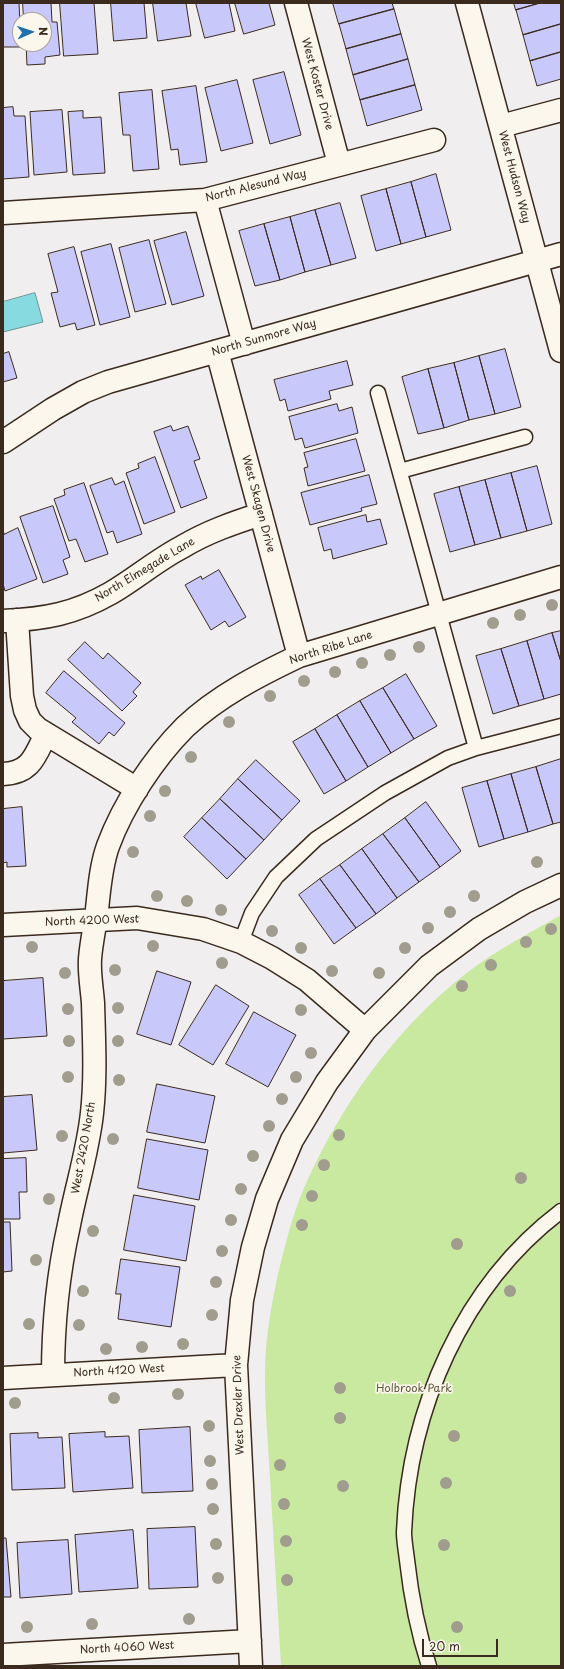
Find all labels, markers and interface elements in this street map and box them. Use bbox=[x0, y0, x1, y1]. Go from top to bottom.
north arrow bbox=[12, 12, 52, 52]
text: N bbox=[35, 27, 52, 36]
street label: West Koster Drive bbox=[298, 37, 336, 131]
street label: West Hudson Way bbox=[495, 129, 533, 225]
street label: North Alesund Way bbox=[204, 167, 308, 205]
street label: North Sunmore Way bbox=[210, 317, 318, 359]
street label: West Skagen Drive bbox=[239, 454, 277, 554]
street label: North Elmegade Lane bbox=[93, 535, 197, 605]
street label: North Ribe Lane bbox=[288, 628, 374, 668]
street label: North 4200 West bbox=[45, 913, 139, 929]
street label: West 2420 North bbox=[69, 1101, 99, 1195]
street label: West Drexler Drive bbox=[231, 1355, 247, 1455]
street label: North 4120 West bbox=[73, 1362, 165, 1380]
park label: Holbrook Park bbox=[376, 1382, 452, 1396]
scale bar bbox=[424, 1631, 500, 1657]
text: 20 m bbox=[429, 1637, 460, 1655]
street label: North 4060 West bbox=[79, 1639, 175, 1657]

